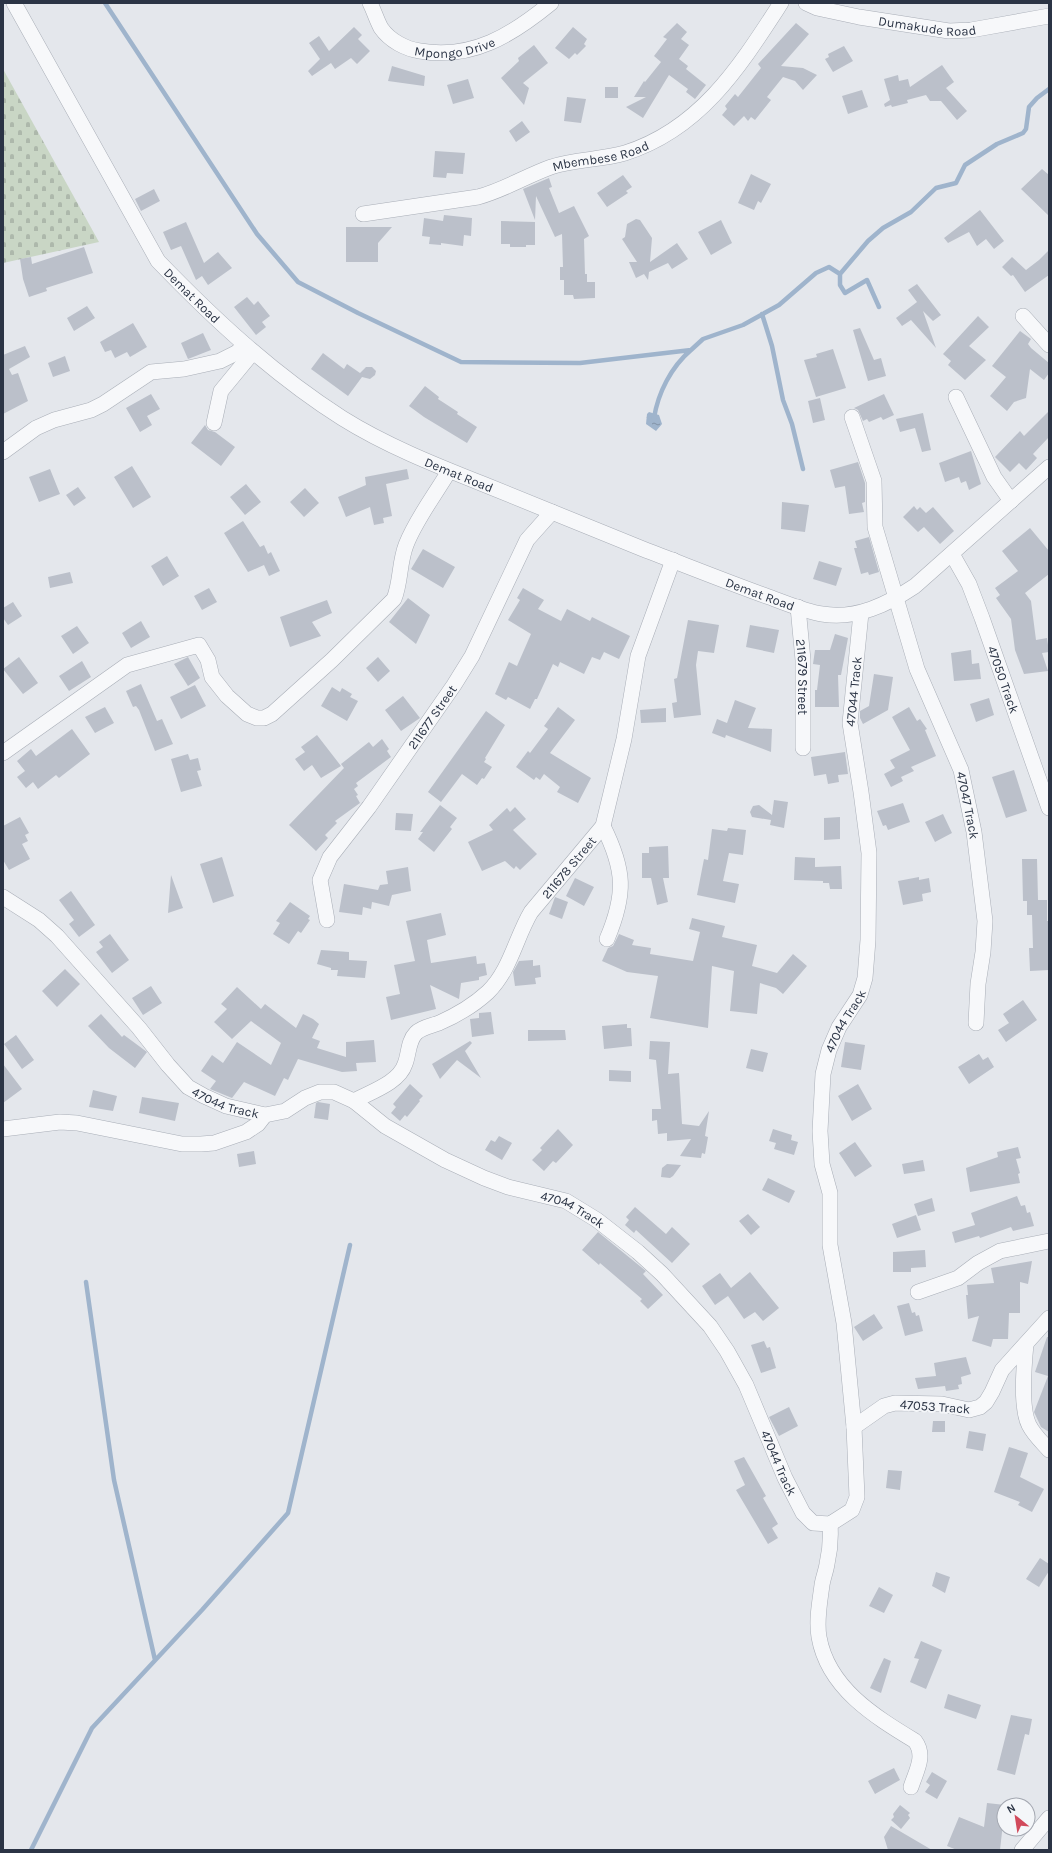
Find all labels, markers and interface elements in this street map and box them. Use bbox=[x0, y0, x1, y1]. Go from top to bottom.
street label: Dumakude Road bbox=[877, 13, 977, 39]
street label: Mpongo Drive bbox=[413, 34, 498, 61]
street label: Mbembese Road bbox=[551, 138, 651, 174]
street label: Demat Road bbox=[161, 265, 223, 326]
street label: Demat Road bbox=[422, 454, 495, 495]
street label: Demat Road bbox=[723, 575, 797, 614]
street label: 211679 Street bbox=[793, 638, 810, 715]
street label: 47050 Track bbox=[984, 644, 1022, 715]
street label: 47044 Track bbox=[843, 656, 865, 727]
street label: 211677 Street bbox=[405, 682, 460, 752]
street label: 47047 Track bbox=[953, 770, 982, 840]
street label: 211678 Street bbox=[539, 833, 599, 902]
street label: 47044 Track bbox=[822, 988, 869, 1055]
street label: 47044 Track bbox=[189, 1084, 261, 1121]
street label: 47044 Track bbox=[539, 1188, 608, 1231]
street label: 47053 Track bbox=[899, 1397, 971, 1416]
street label: 47044 Track bbox=[758, 1428, 800, 1498]
north arrow bbox=[996, 1797, 1036, 1837]
text: N bbox=[1005, 1801, 1018, 1816]

